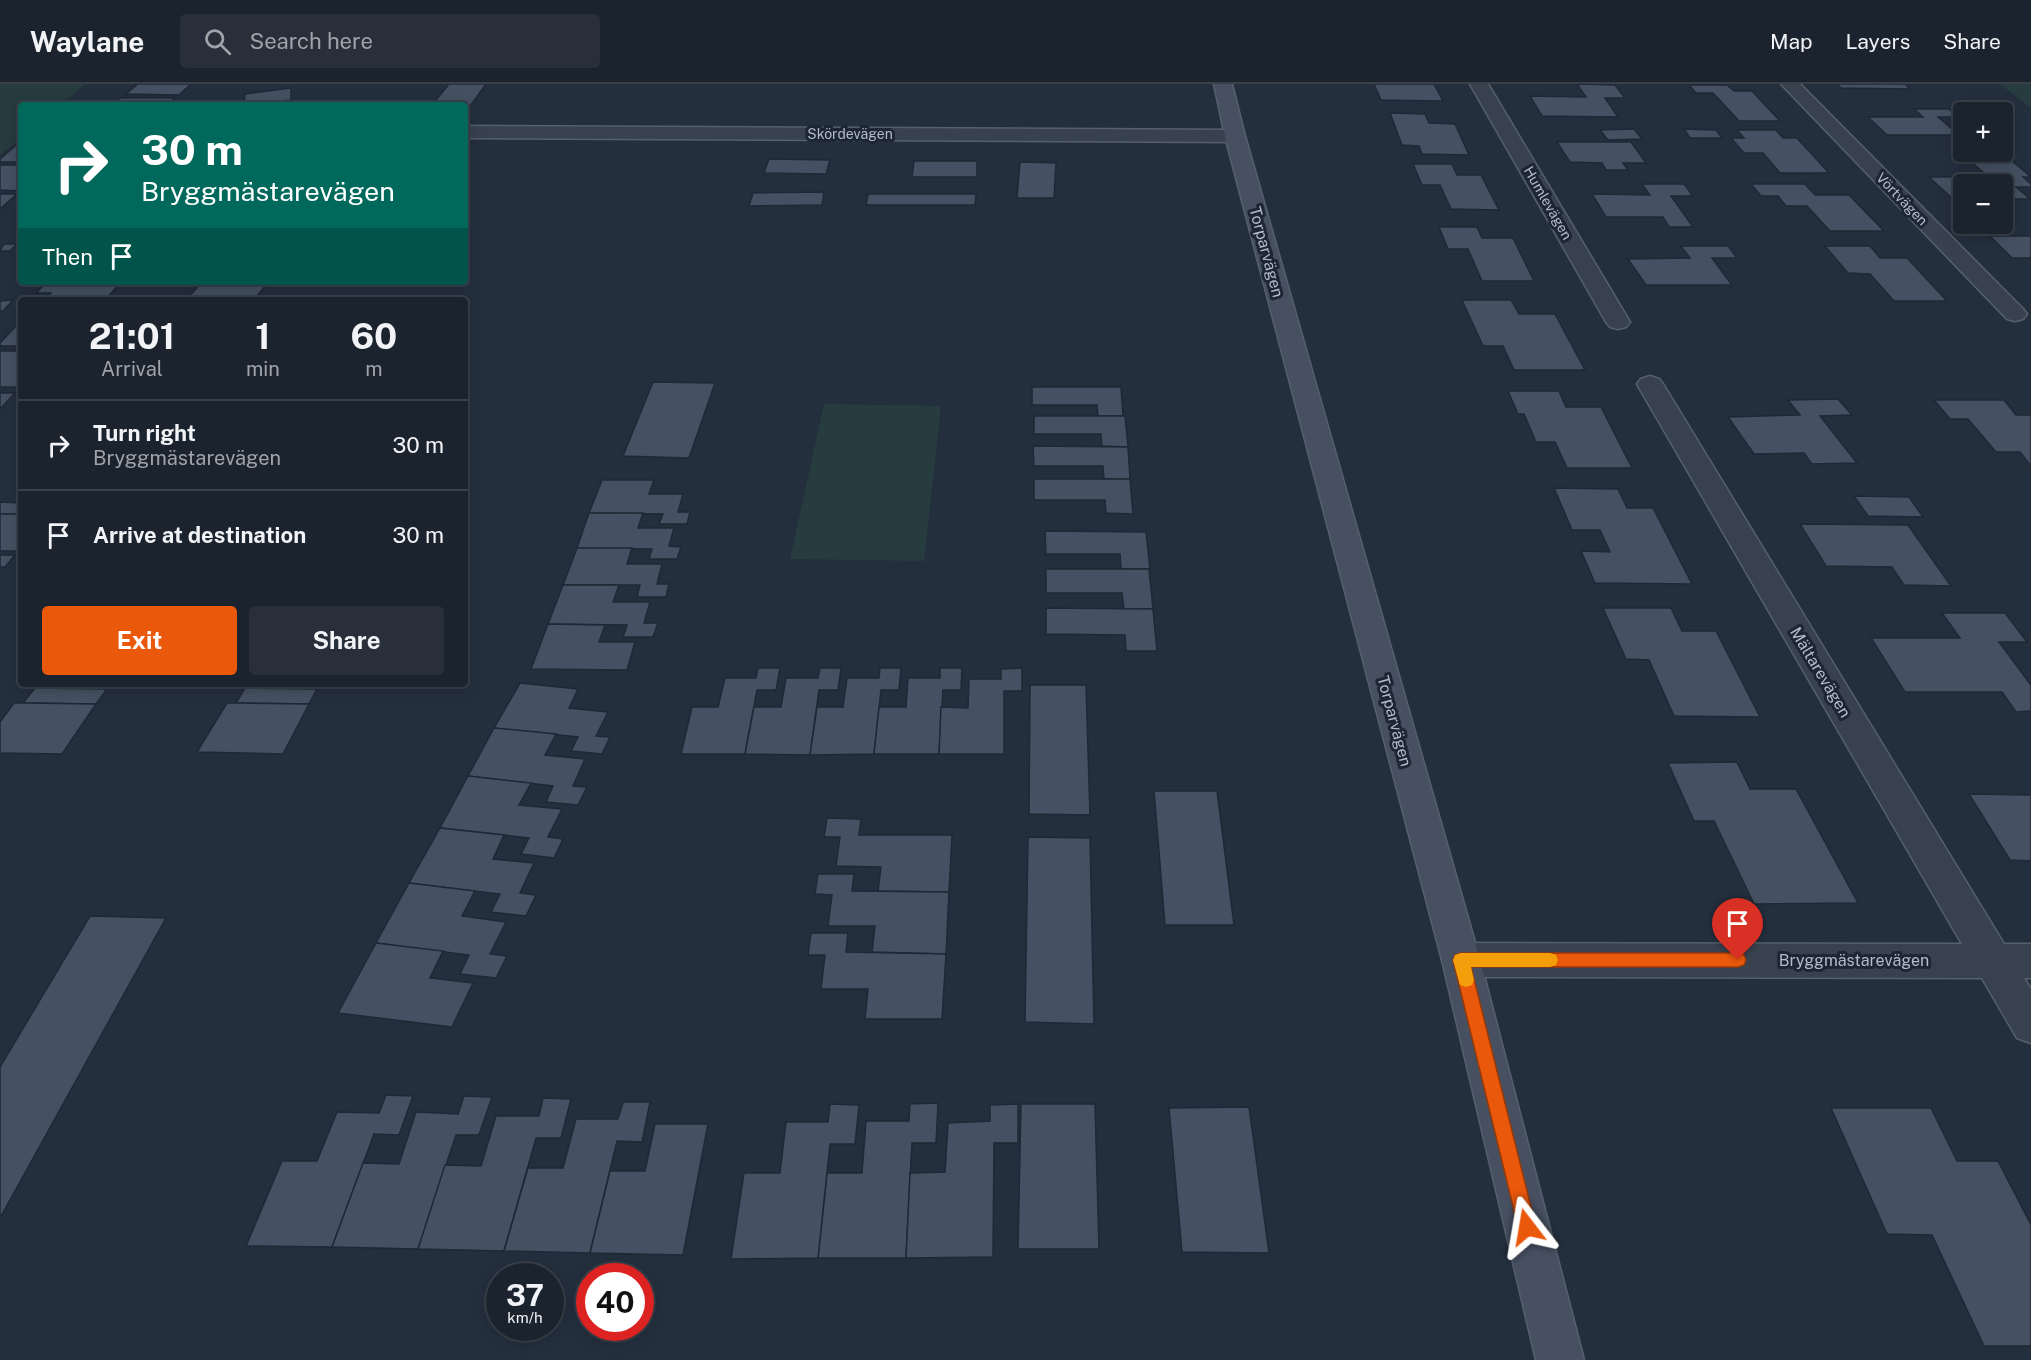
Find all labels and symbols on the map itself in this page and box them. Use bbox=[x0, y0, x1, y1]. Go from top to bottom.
street label: Skördevägen bbox=[807, 126, 893, 142]
street label: Humlevägen bbox=[1521, 164, 1575, 242]
street label: Vörtvägen bbox=[1873, 170, 1931, 228]
street label: Torparvägen bbox=[1245, 205, 1288, 300]
street label: Mältarevägen bbox=[1786, 624, 1855, 721]
street label: Torparvägen bbox=[1373, 674, 1416, 769]
pin bbox=[1712, 898, 1763, 960]
street label: Bryggmästarevägen bbox=[1779, 951, 1929, 970]
position arrow bbox=[1495, 1195, 1559, 1259]
speed limit sign: 40 bbox=[576, 1263, 654, 1341]

